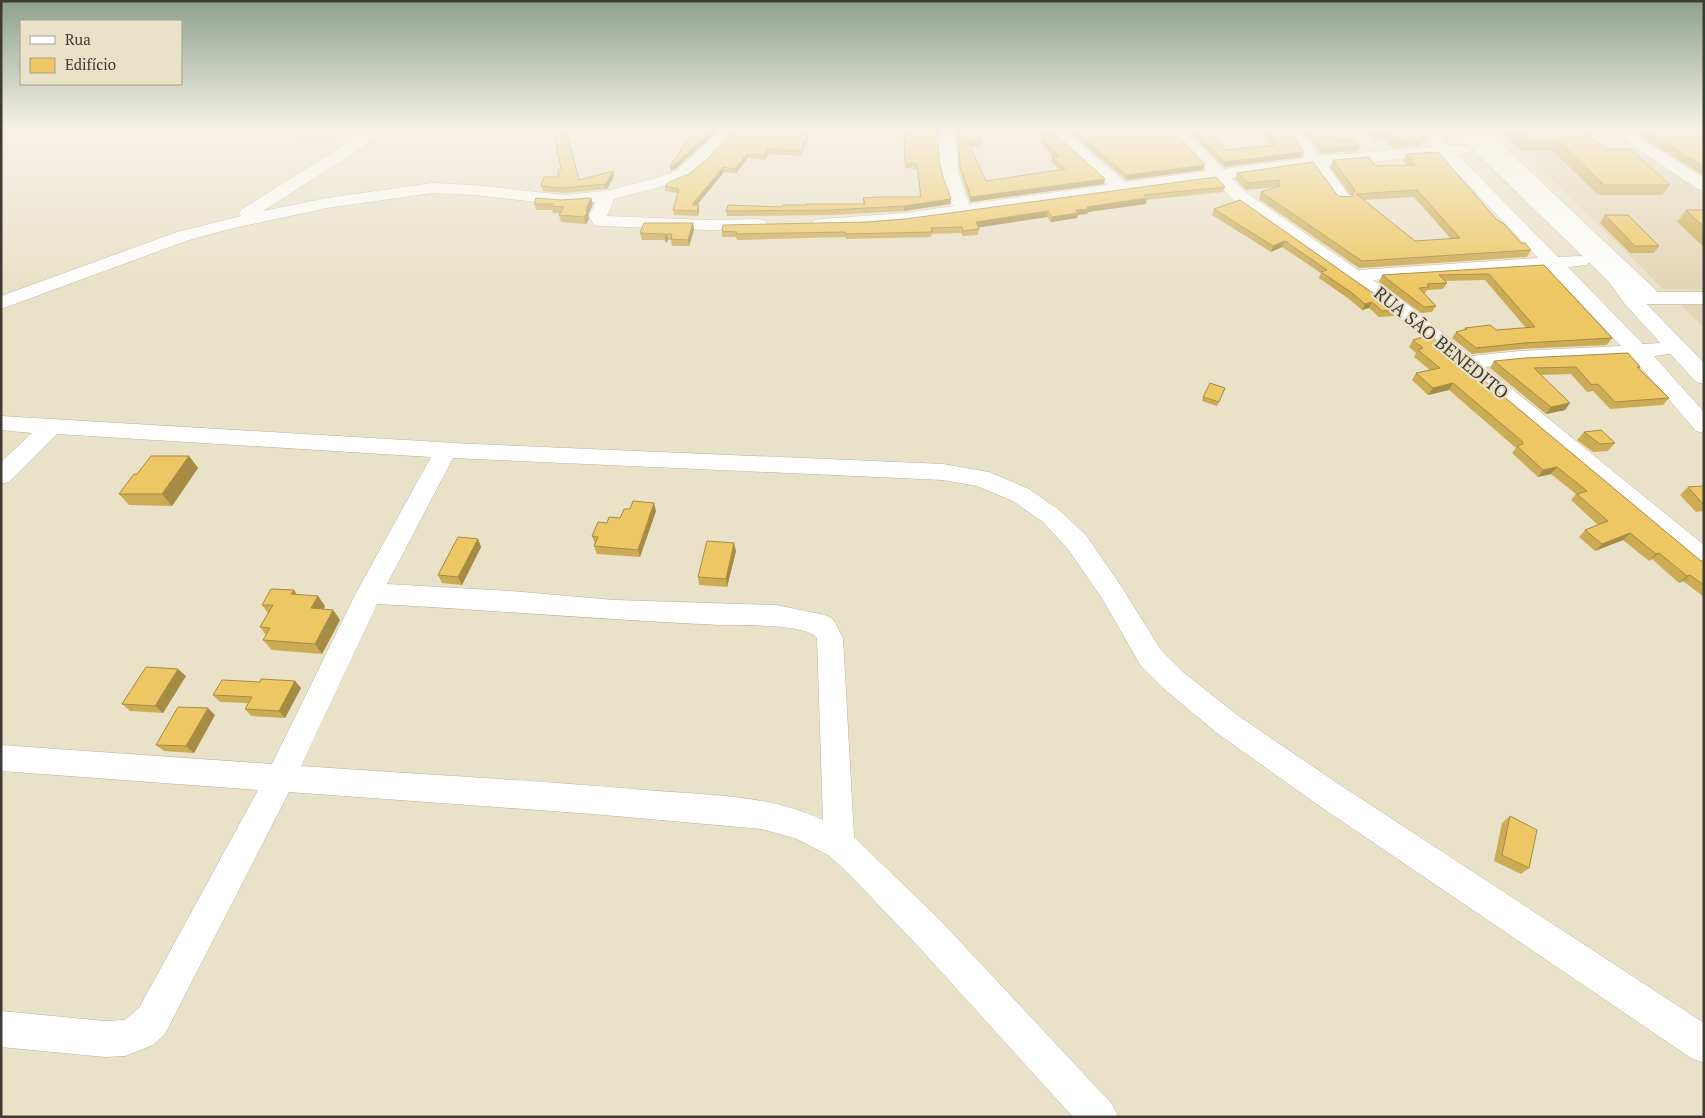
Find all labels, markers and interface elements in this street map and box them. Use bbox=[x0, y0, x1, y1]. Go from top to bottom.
legend bbox=[20, 20, 182, 85]
text: Rua bbox=[65, 29, 91, 49]
text: Edifício bbox=[65, 54, 116, 74]
street label: RUA SÃO BENEDITO bbox=[1369, 280, 1514, 404]

